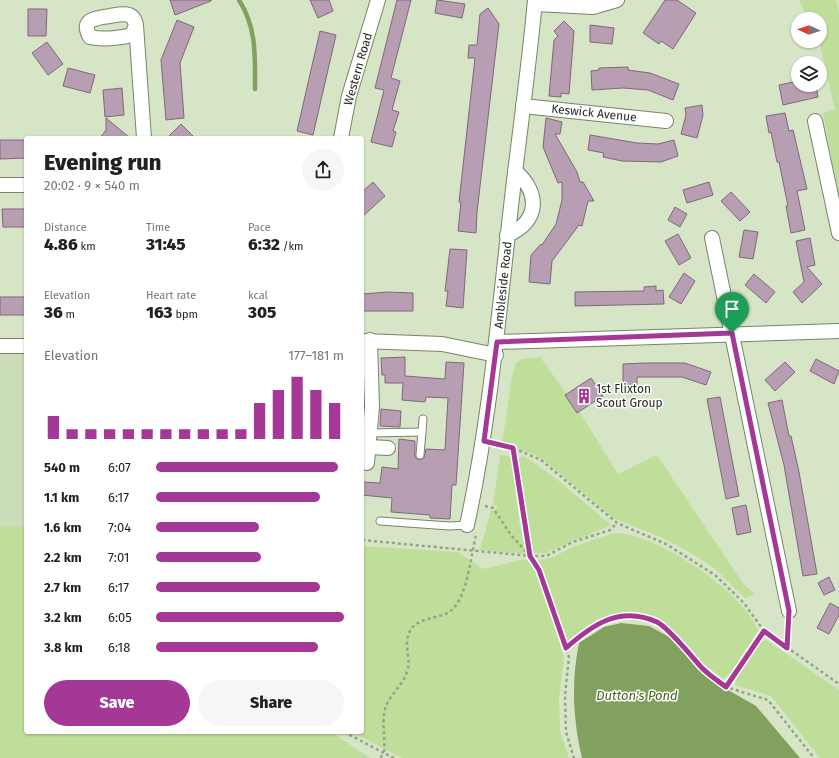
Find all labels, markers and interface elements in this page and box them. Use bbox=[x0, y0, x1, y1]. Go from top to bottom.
north arrow bbox=[791, 12, 827, 48]
map controls bbox=[791, 12, 827, 92]
street label: Western Road bbox=[341, 31, 375, 107]
button: layers bbox=[791, 56, 827, 92]
street label: Keswick Avenue bbox=[551, 102, 637, 124]
text: Evening run bbox=[44, 149, 161, 176]
button: share bbox=[302, 149, 344, 191]
text: 20:02 · 9 × 540 m bbox=[44, 178, 140, 193]
text: Distance bbox=[44, 221, 87, 234]
text: Time bbox=[146, 221, 170, 234]
text: Pace bbox=[248, 221, 271, 234]
text: 4.86 bbox=[44, 234, 78, 255]
text: 31:45 bbox=[146, 234, 186, 255]
text: 6:32 bbox=[248, 234, 280, 255]
text: km bbox=[78, 240, 96, 253]
text: /km bbox=[280, 240, 304, 253]
street label: Ambleside Road bbox=[491, 241, 515, 329]
text: Elevation bbox=[44, 289, 90, 302]
text: Heart rate bbox=[146, 289, 196, 302]
text: kcal bbox=[248, 289, 268, 302]
pin bbox=[715, 292, 749, 333]
icon: arrive bbox=[721, 298, 743, 320]
text: 36 bbox=[44, 302, 63, 323]
text: 163 bbox=[146, 302, 173, 323]
text: 305 bbox=[248, 302, 276, 323]
text: m bbox=[63, 308, 75, 321]
text: bpm bbox=[173, 308, 198, 321]
text: Elevation bbox=[44, 348, 98, 363]
text: 177–181 m bbox=[288, 348, 344, 363]
place label: 1st Flixton Scout Group bbox=[596, 382, 663, 410]
building icon: 1st Flixton Scout Group bbox=[575, 387, 593, 405]
text: 540 m bbox=[44, 460, 80, 475]
text: 6:07 bbox=[108, 460, 131, 475]
text: 1.1 km bbox=[44, 490, 79, 505]
text: 6:17 bbox=[108, 490, 129, 505]
text: 1.6 km bbox=[44, 520, 82, 535]
text: 7:04 bbox=[108, 520, 131, 535]
text: 2.2 km bbox=[44, 550, 82, 565]
text: 7:01 bbox=[108, 550, 129, 565]
text: 2.7 km bbox=[44, 580, 81, 595]
text: 6:17 bbox=[108, 580, 129, 595]
text: 3.2 km bbox=[44, 610, 82, 625]
text: 6:05 bbox=[108, 610, 132, 625]
text: 3.8 km bbox=[44, 640, 83, 655]
text: 6:18 bbox=[108, 640, 130, 655]
button: Save bbox=[44, 680, 190, 726]
button: Share bbox=[198, 680, 344, 726]
water label: Dutton's Pond bbox=[596, 688, 678, 703]

